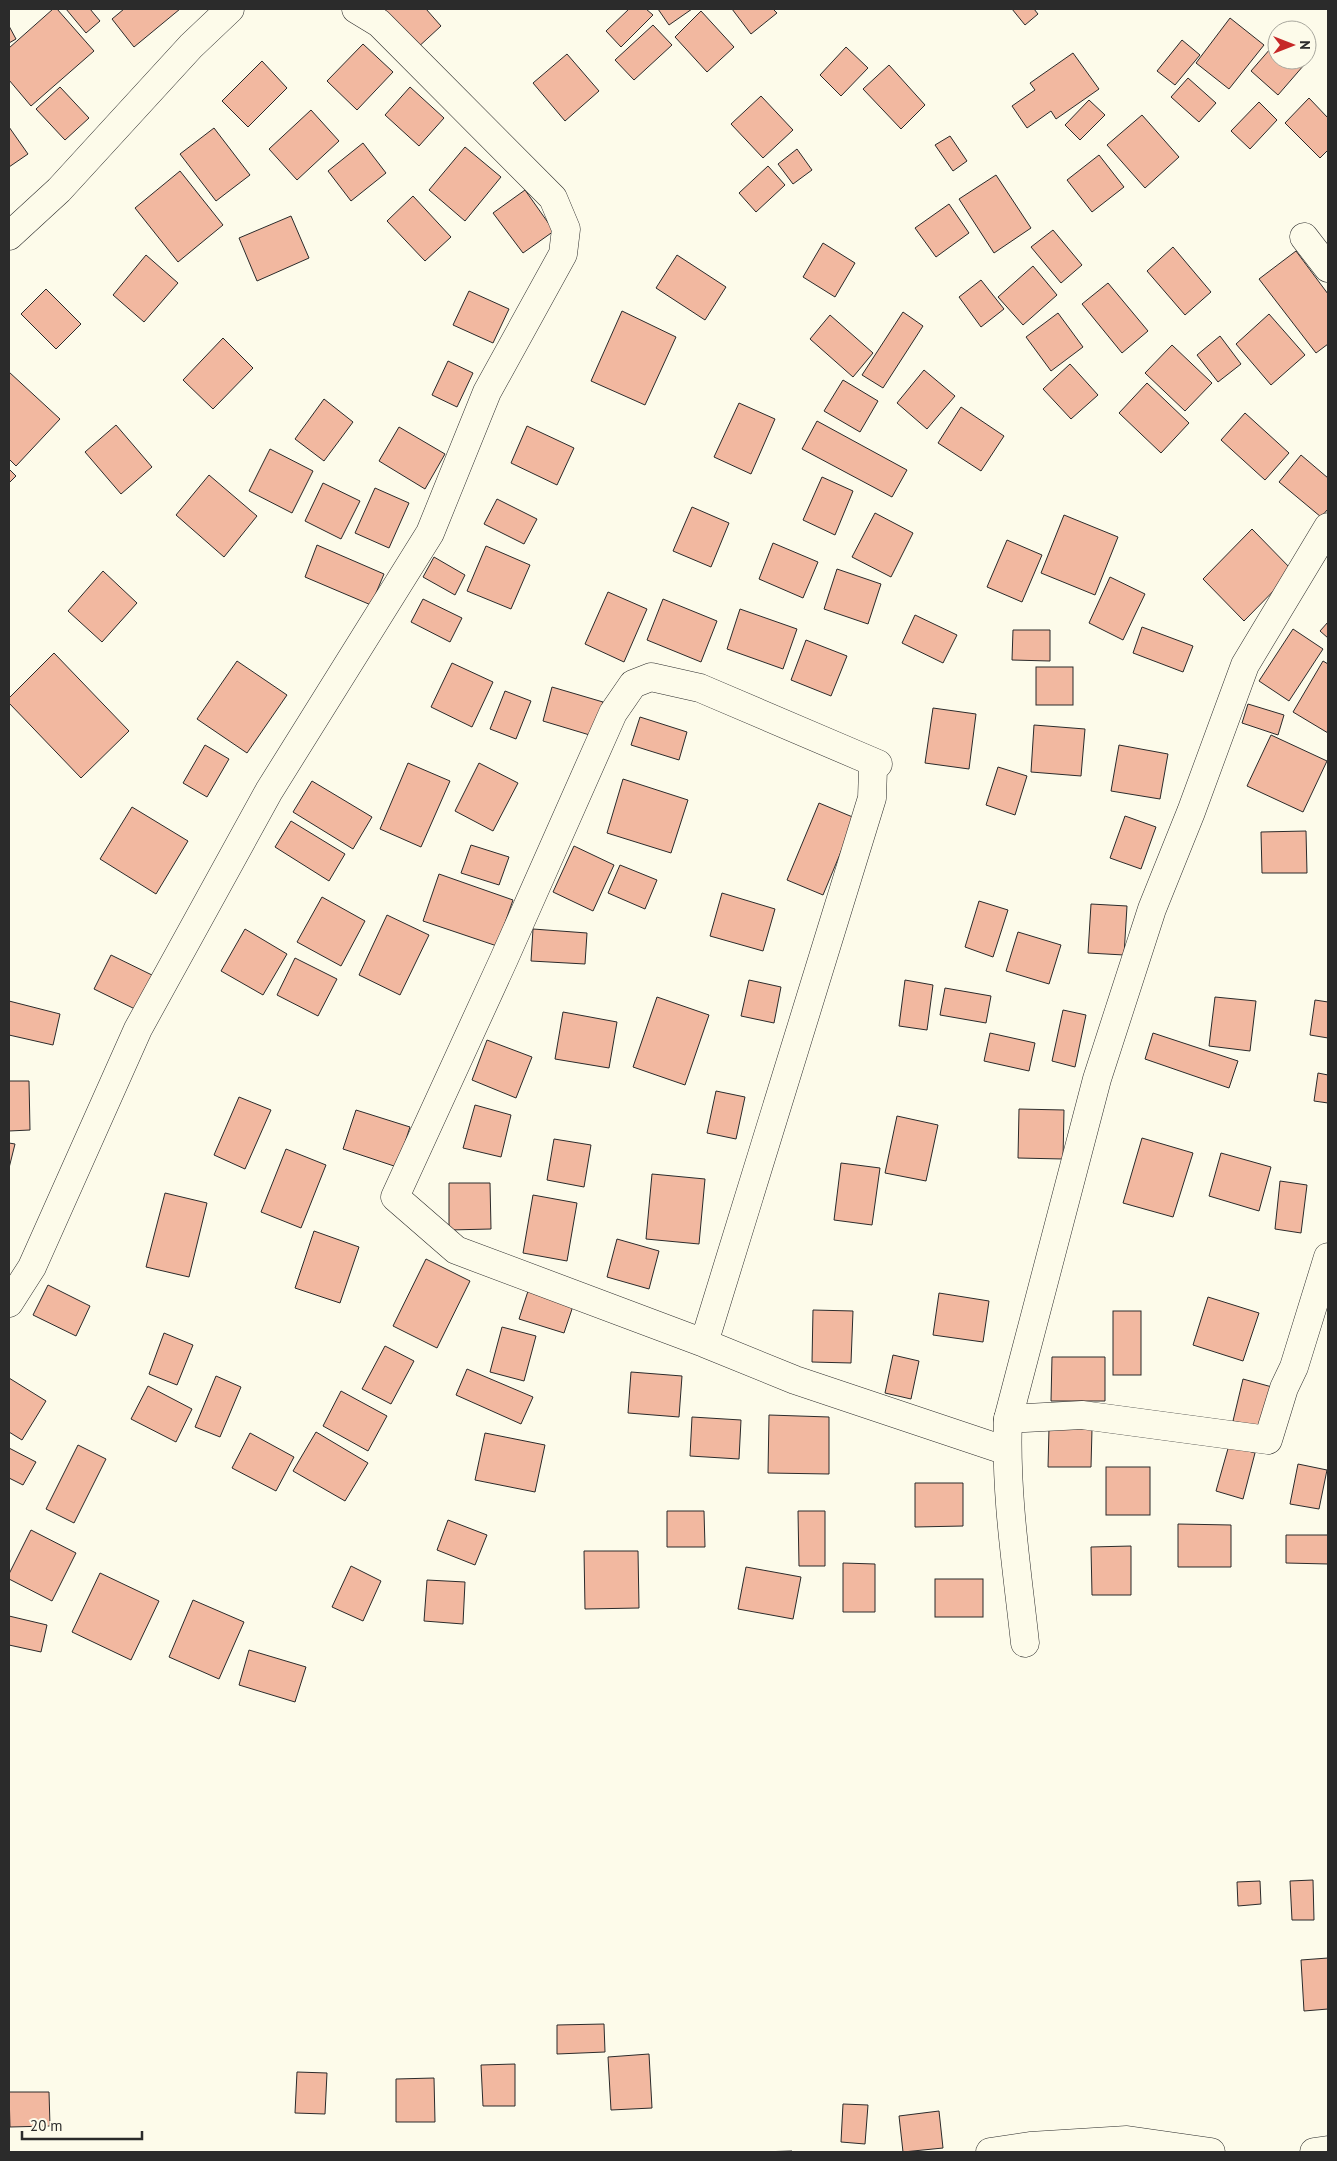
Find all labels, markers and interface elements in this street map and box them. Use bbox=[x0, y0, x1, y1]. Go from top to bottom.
north arrow bbox=[1267, 20, 1317, 70]
text: N bbox=[1296, 40, 1314, 50]
scale bar bbox=[22, 2108, 142, 2140]
text: 20 m bbox=[30, 2116, 63, 2135]

